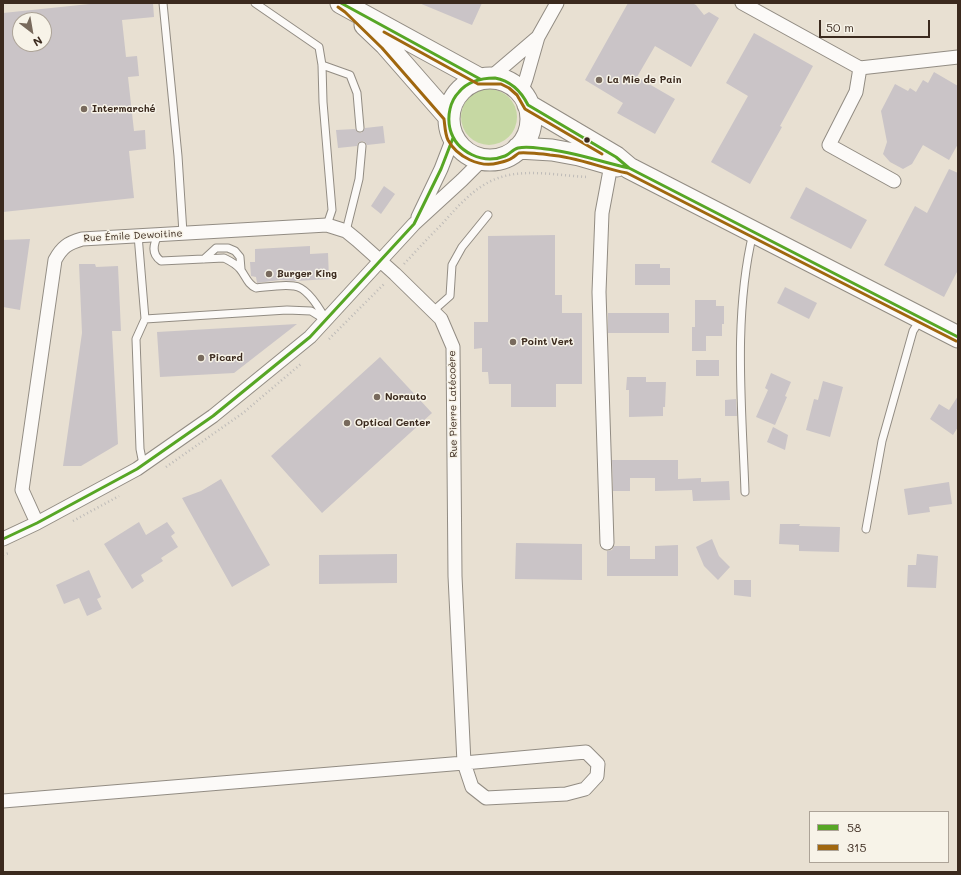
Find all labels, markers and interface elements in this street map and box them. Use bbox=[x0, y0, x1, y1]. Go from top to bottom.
north arrow bbox=[12, 12, 52, 52]
scale bar bbox=[821, 12, 932, 38]
text: 50 m bbox=[826, 19, 854, 35]
text: N bbox=[30, 33, 45, 50]
place label: La Mie de Pain bbox=[607, 74, 682, 86]
marker: La Mie de Pain bbox=[594, 75, 604, 85]
place label: Intermarché bbox=[92, 103, 155, 115]
marker: Intermarché bbox=[79, 104, 89, 114]
unlabelled marker bbox=[582, 135, 592, 145]
street label: Rue Émile Dewoitine bbox=[83, 227, 183, 245]
place label: Burger King bbox=[277, 268, 337, 280]
marker: Burger King bbox=[264, 269, 274, 279]
place label: Point Vert bbox=[521, 336, 573, 348]
marker: Point Vert bbox=[508, 337, 518, 347]
street label: Rue Pierre Latécoère bbox=[446, 350, 460, 458]
place label: Picard bbox=[209, 352, 243, 364]
marker: Picard bbox=[196, 353, 206, 363]
place label: Norauto bbox=[385, 391, 426, 403]
marker: Norauto bbox=[372, 392, 382, 402]
place label: Optical Center bbox=[355, 417, 430, 429]
marker: Optical Center bbox=[342, 418, 352, 428]
legend bbox=[809, 811, 949, 863]
text: 58 bbox=[847, 819, 861, 835]
text: 315 bbox=[847, 839, 866, 855]

